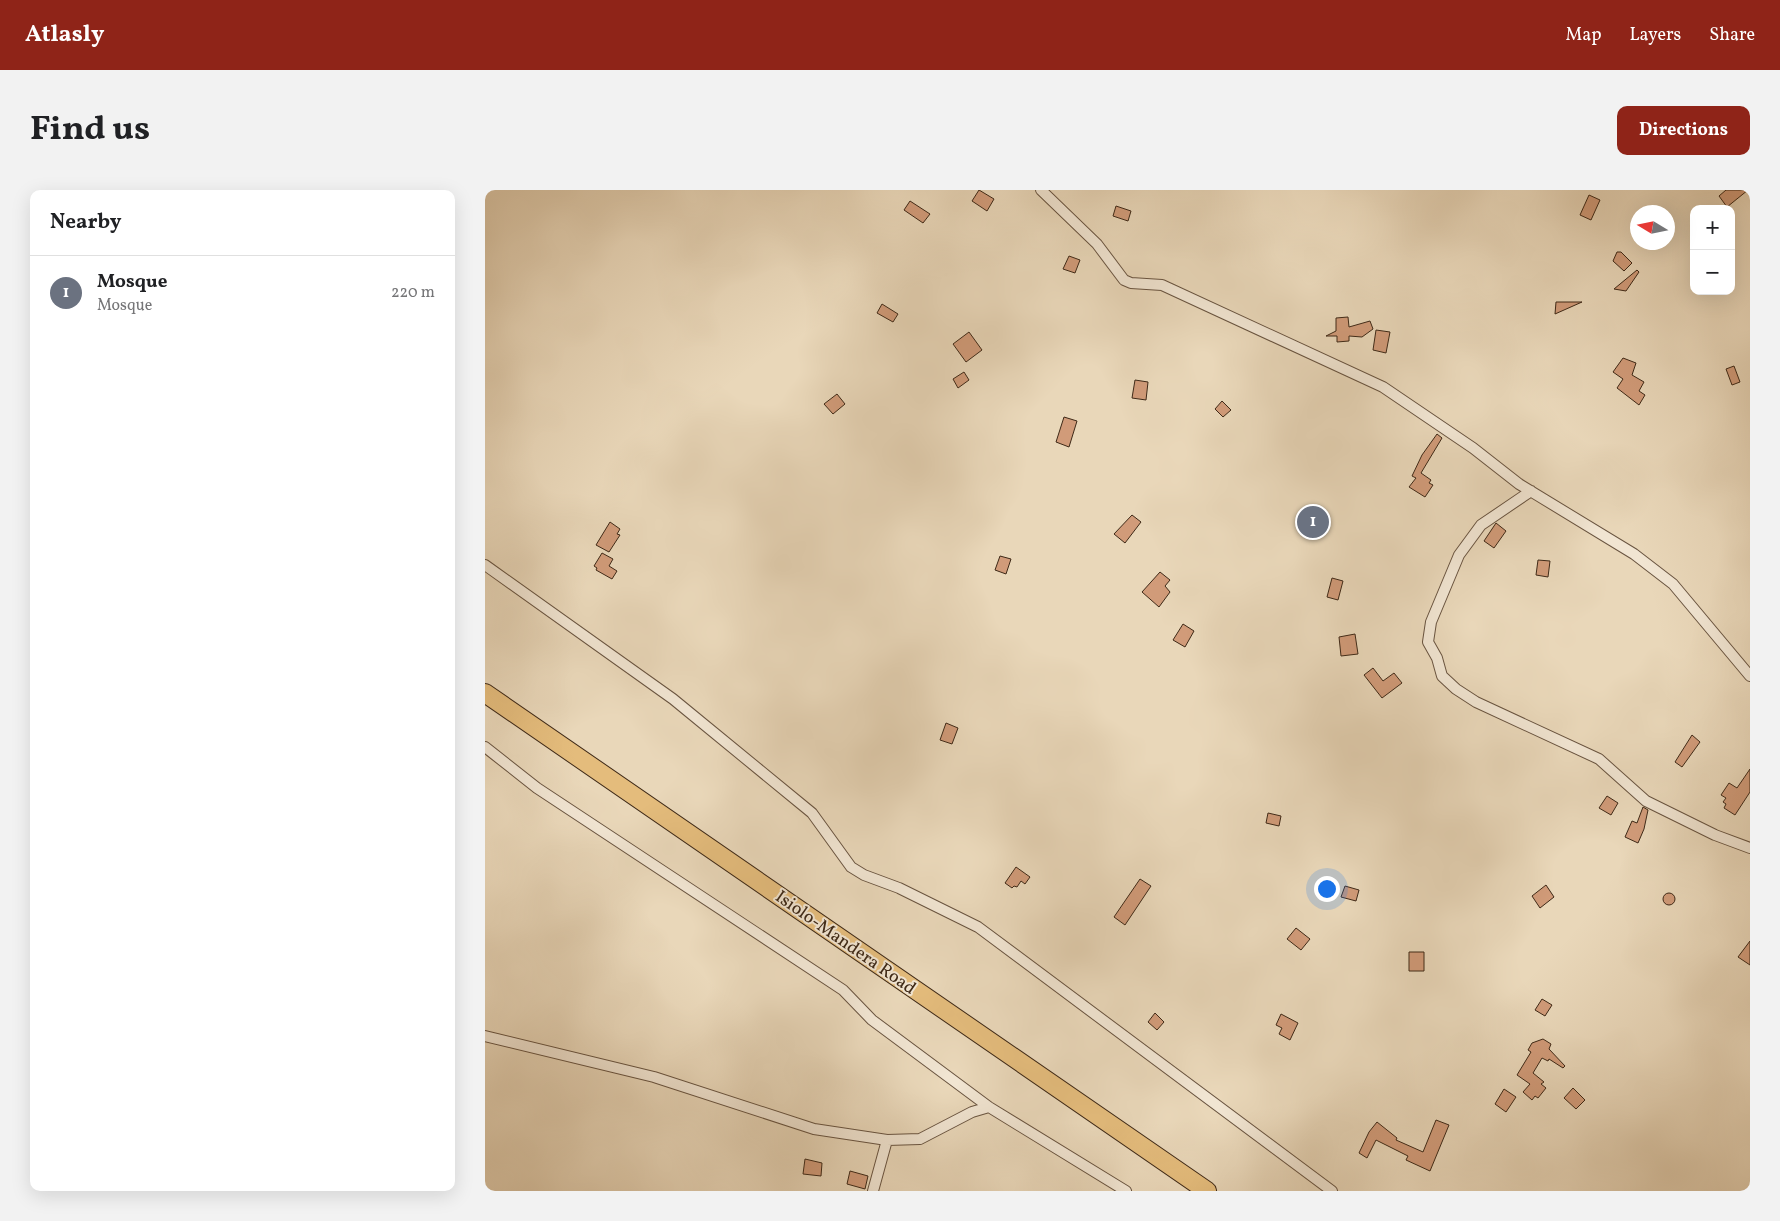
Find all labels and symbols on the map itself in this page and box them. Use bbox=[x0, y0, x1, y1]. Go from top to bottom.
north arrow bbox=[1630, 205, 1675, 250]
pin: 1 bbox=[1297, 503, 1329, 541]
your location bbox=[1314, 876, 1340, 902]
street label: Isiolo-Mandera Road bbox=[770, 885, 921, 1001]

